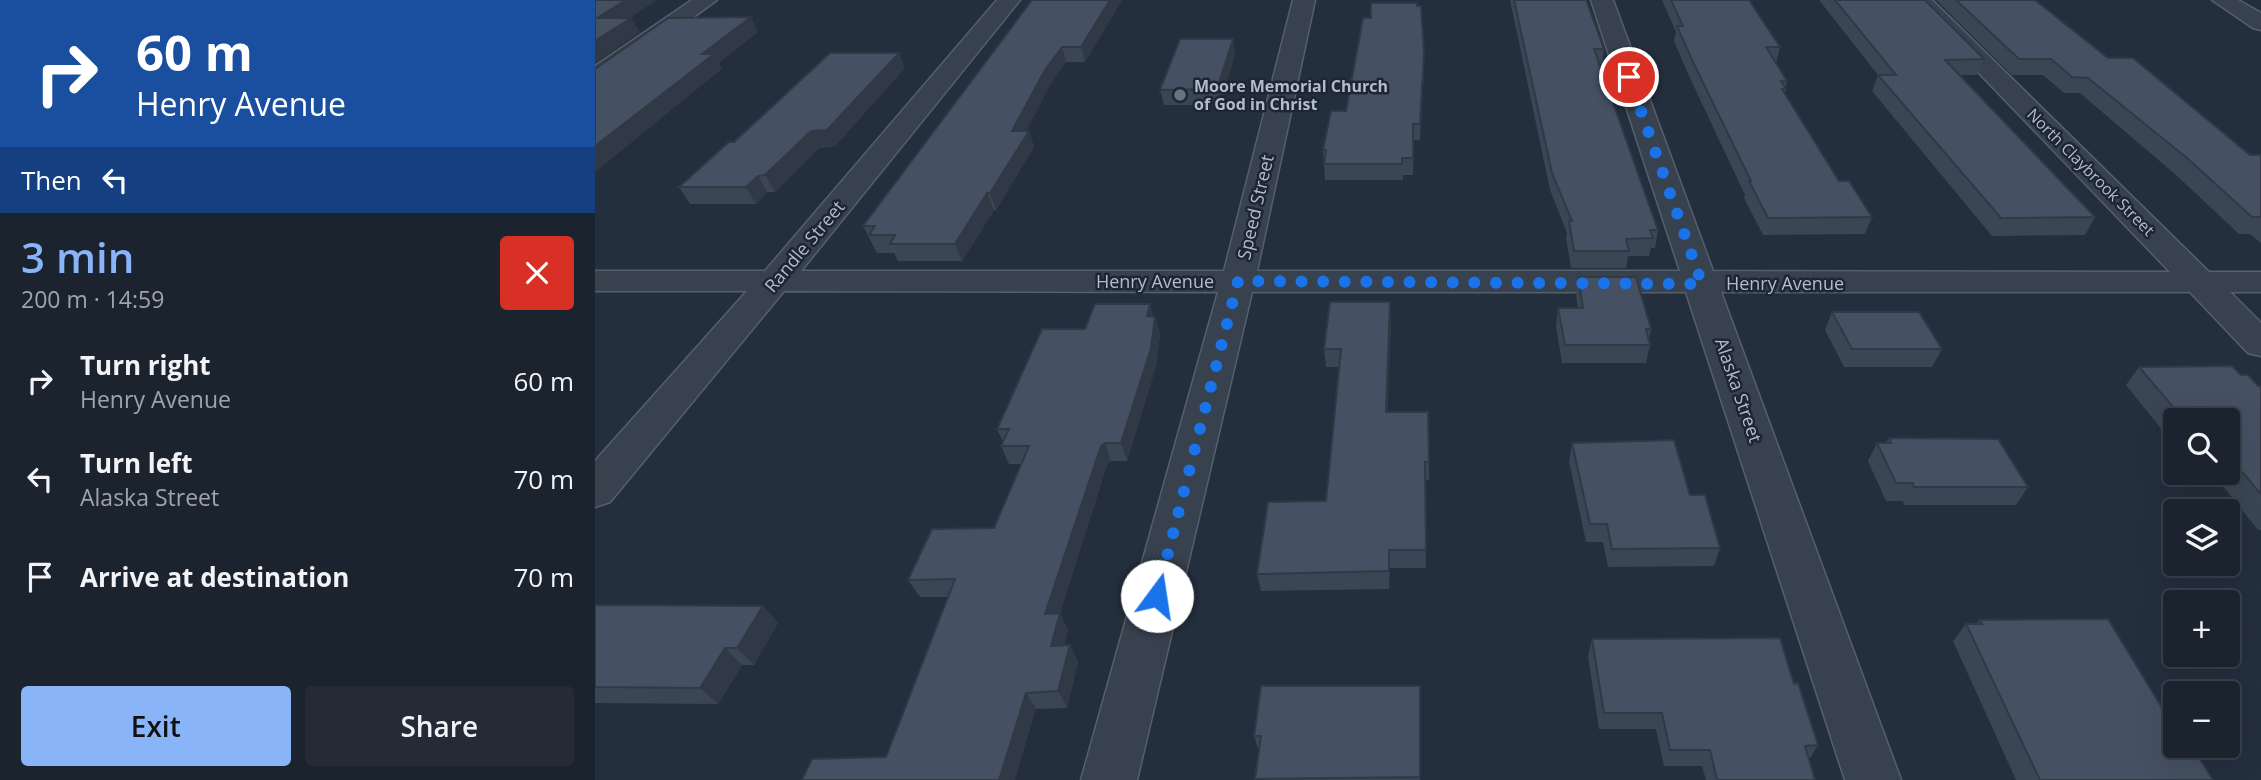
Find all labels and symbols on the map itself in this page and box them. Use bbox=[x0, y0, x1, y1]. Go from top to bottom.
pin bbox=[1599, 47, 1659, 107]
place label: Moore Memorial Church of God in Christ bbox=[1194, 75, 1388, 115]
marker: Moore Memorial Church of God in Christ bbox=[1172, 87, 1188, 103]
street label: North Claybrook Street bbox=[2023, 104, 2160, 241]
street label: Speed Street bbox=[1231, 152, 1279, 262]
street label: Randle Street bbox=[759, 195, 849, 297]
street label: Henry Avenue bbox=[1096, 269, 1214, 293]
street label: Henry Avenue bbox=[1726, 271, 1844, 295]
street label: Alaska Street bbox=[1710, 335, 1768, 445]
position arrow bbox=[1120, 559, 1194, 633]

